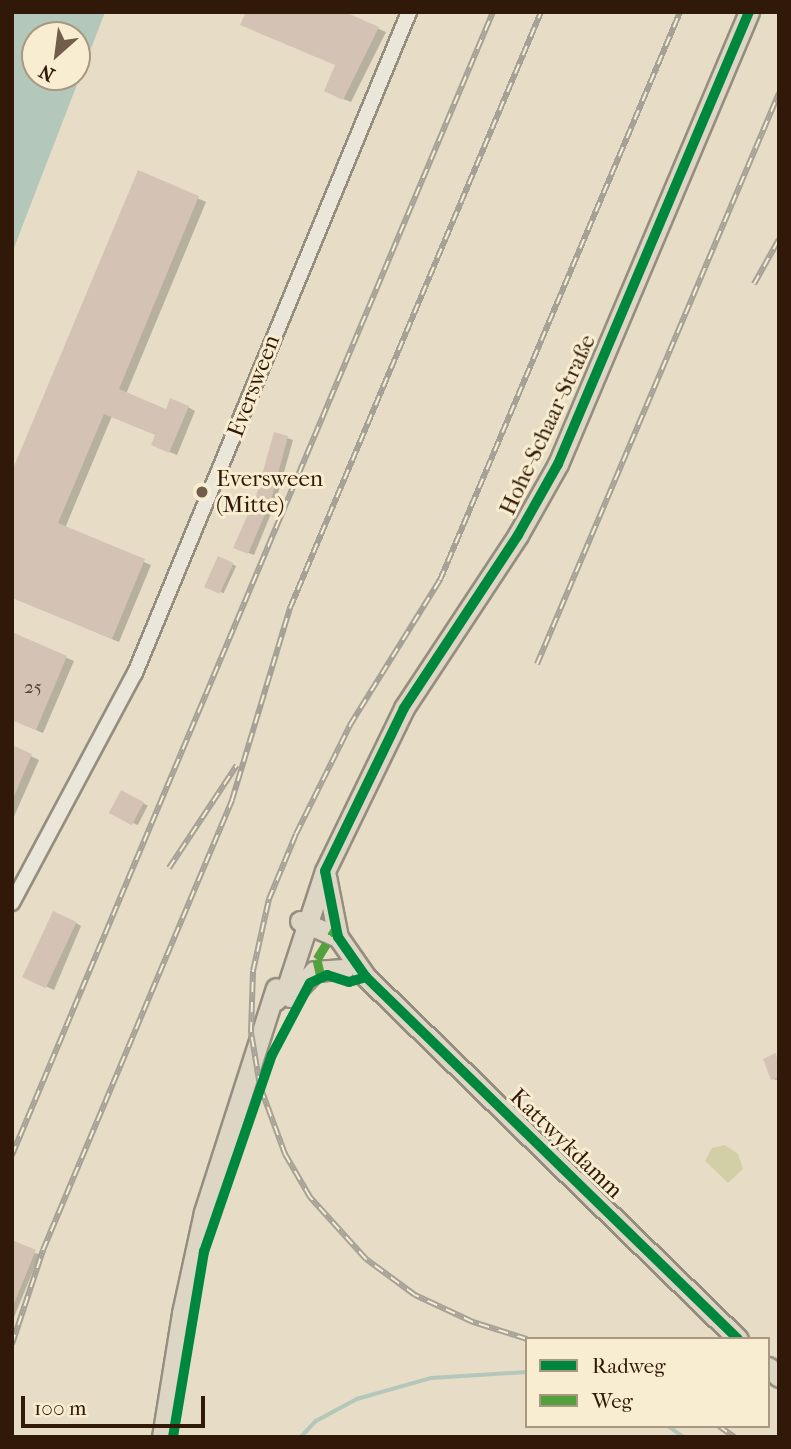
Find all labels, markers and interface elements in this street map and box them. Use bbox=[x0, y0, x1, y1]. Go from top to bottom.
north arrow bbox=[21, 21, 91, 91]
text: N bbox=[36, 60, 59, 86]
street label: Hohe-Schaar-Straße bbox=[494, 330, 602, 520]
street label: Eversween bbox=[222, 331, 286, 441]
place label: Eversween (Mitte) bbox=[216, 465, 323, 519]
marker: Eversween (Mitte) bbox=[194, 484, 210, 500]
house number: 25 bbox=[24, 677, 42, 699]
street label: Kattwykdamm bbox=[504, 1083, 628, 1205]
legend bbox=[525, 1337, 770, 1428]
text: Radweg bbox=[592, 1354, 665, 1378]
scale bar bbox=[24, 1382, 208, 1426]
text: Weg bbox=[592, 1389, 633, 1413]
text: 100 m bbox=[34, 1396, 87, 1420]

